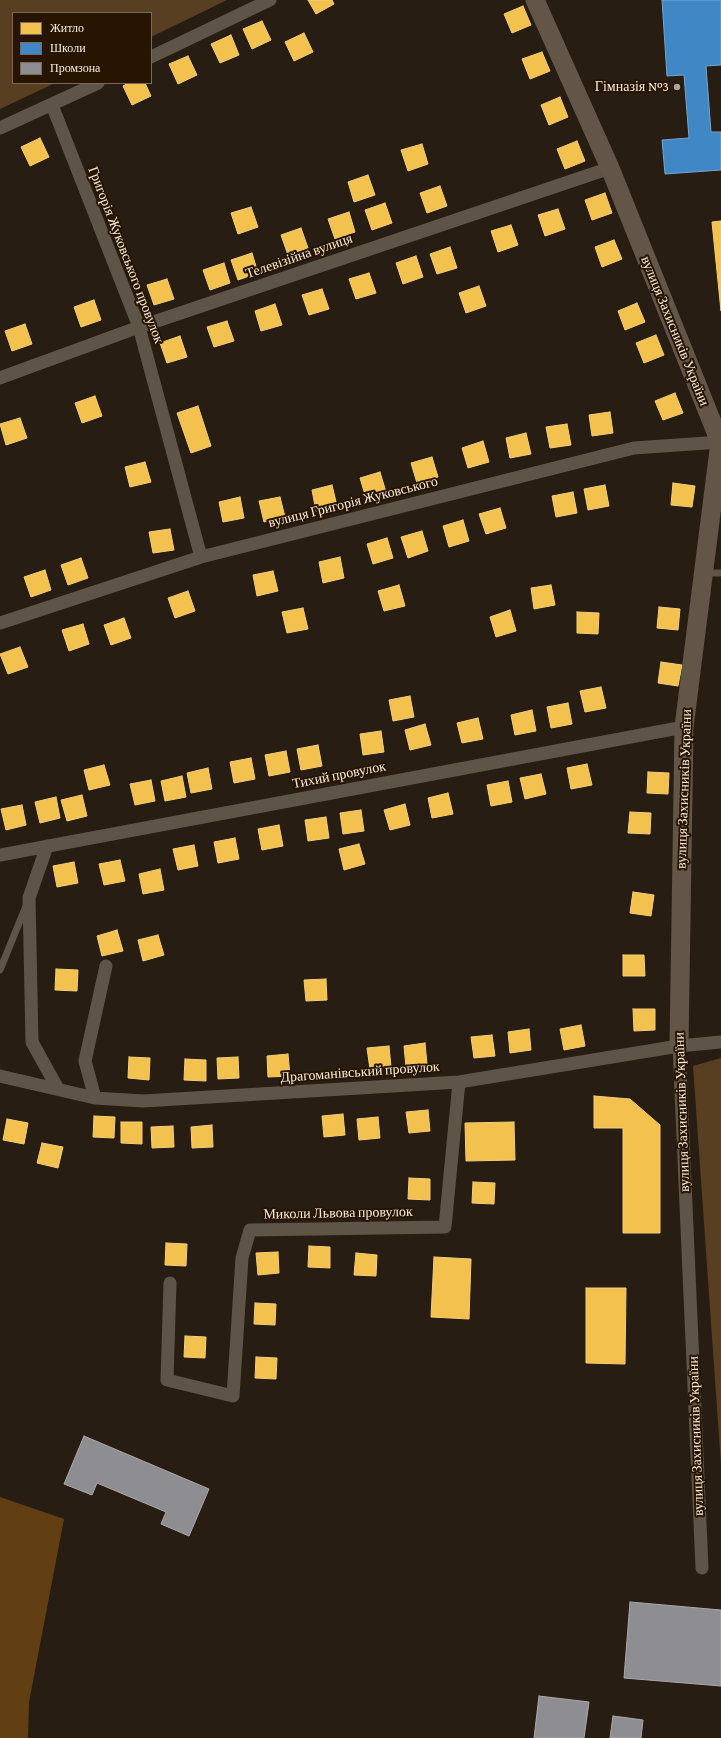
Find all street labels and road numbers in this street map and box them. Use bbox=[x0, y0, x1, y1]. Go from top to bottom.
street label: Григорія Жуковського провулок bbox=[84, 164, 168, 346]
street label: Телевізійна вулиця bbox=[243, 230, 355, 282]
street label: вулиця Захисників України bbox=[637, 254, 713, 408]
street label: вулиця Григорія Жуковського bbox=[266, 473, 440, 531]
street label: вулиця Захисників України bbox=[673, 709, 695, 869]
street label: Тихий провулок bbox=[291, 758, 387, 792]
street label: вулиця Захисників України bbox=[671, 1032, 693, 1192]
street label: Драгоманівський провулок bbox=[280, 1058, 440, 1086]
street label: Миколи Львова провулок bbox=[263, 1203, 413, 1223]
street label: вулиця Захисників України bbox=[685, 1356, 707, 1516]

